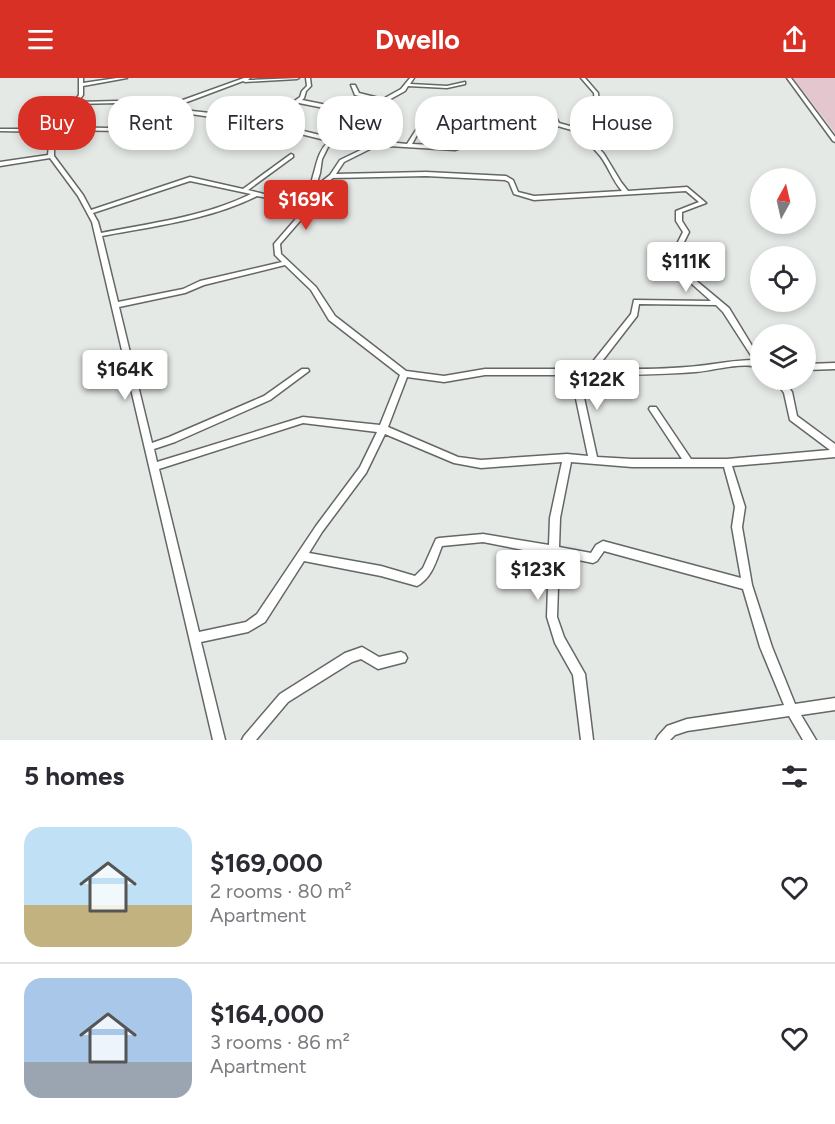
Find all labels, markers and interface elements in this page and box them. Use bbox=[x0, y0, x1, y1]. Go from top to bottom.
icon: menu bbox=[24, 23, 57, 56]
text: Dwello bbox=[375, 23, 460, 56]
icon: share bbox=[778, 23, 811, 56]
chip: Buy bbox=[18, 96, 96, 150]
chip: Rent bbox=[108, 96, 194, 150]
chip: Filters bbox=[206, 96, 305, 150]
chip: New bbox=[317, 96, 403, 150]
chip: Apartment bbox=[415, 96, 558, 150]
chip: House bbox=[570, 96, 673, 150]
north arrow bbox=[750, 168, 816, 234]
map controls bbox=[750, 168, 816, 390]
pin: $169K bbox=[264, 180, 348, 231]
text: $169K bbox=[278, 187, 334, 211]
pin: $111K bbox=[644, 242, 728, 293]
button: locate bbox=[750, 246, 816, 312]
text: $111K bbox=[661, 249, 711, 273]
button: layers bbox=[750, 324, 816, 390]
pin: $164K bbox=[83, 350, 167, 401]
text: $164K bbox=[96, 357, 154, 381]
pin: $122K bbox=[555, 360, 639, 411]
text: $122K bbox=[569, 367, 625, 391]
pin: $123K bbox=[496, 550, 580, 601]
text: $123K bbox=[510, 557, 566, 581]
text: 5 homes bbox=[24, 760, 124, 792]
icon: filters bbox=[778, 760, 811, 793]
text: $169,000 bbox=[210, 847, 323, 879]
icon: home bbox=[72, 851, 144, 923]
icon: heart bbox=[778, 871, 811, 904]
text: 2 rooms · 80 m² bbox=[210, 879, 352, 903]
text: Apartment bbox=[210, 903, 307, 927]
text: $164,000 bbox=[210, 998, 324, 1030]
icon: home bbox=[72, 1002, 144, 1074]
icon: heart bbox=[778, 1022, 811, 1055]
text: 3 rooms · 86 m² bbox=[210, 1030, 350, 1054]
text: Apartment bbox=[210, 1054, 307, 1078]

